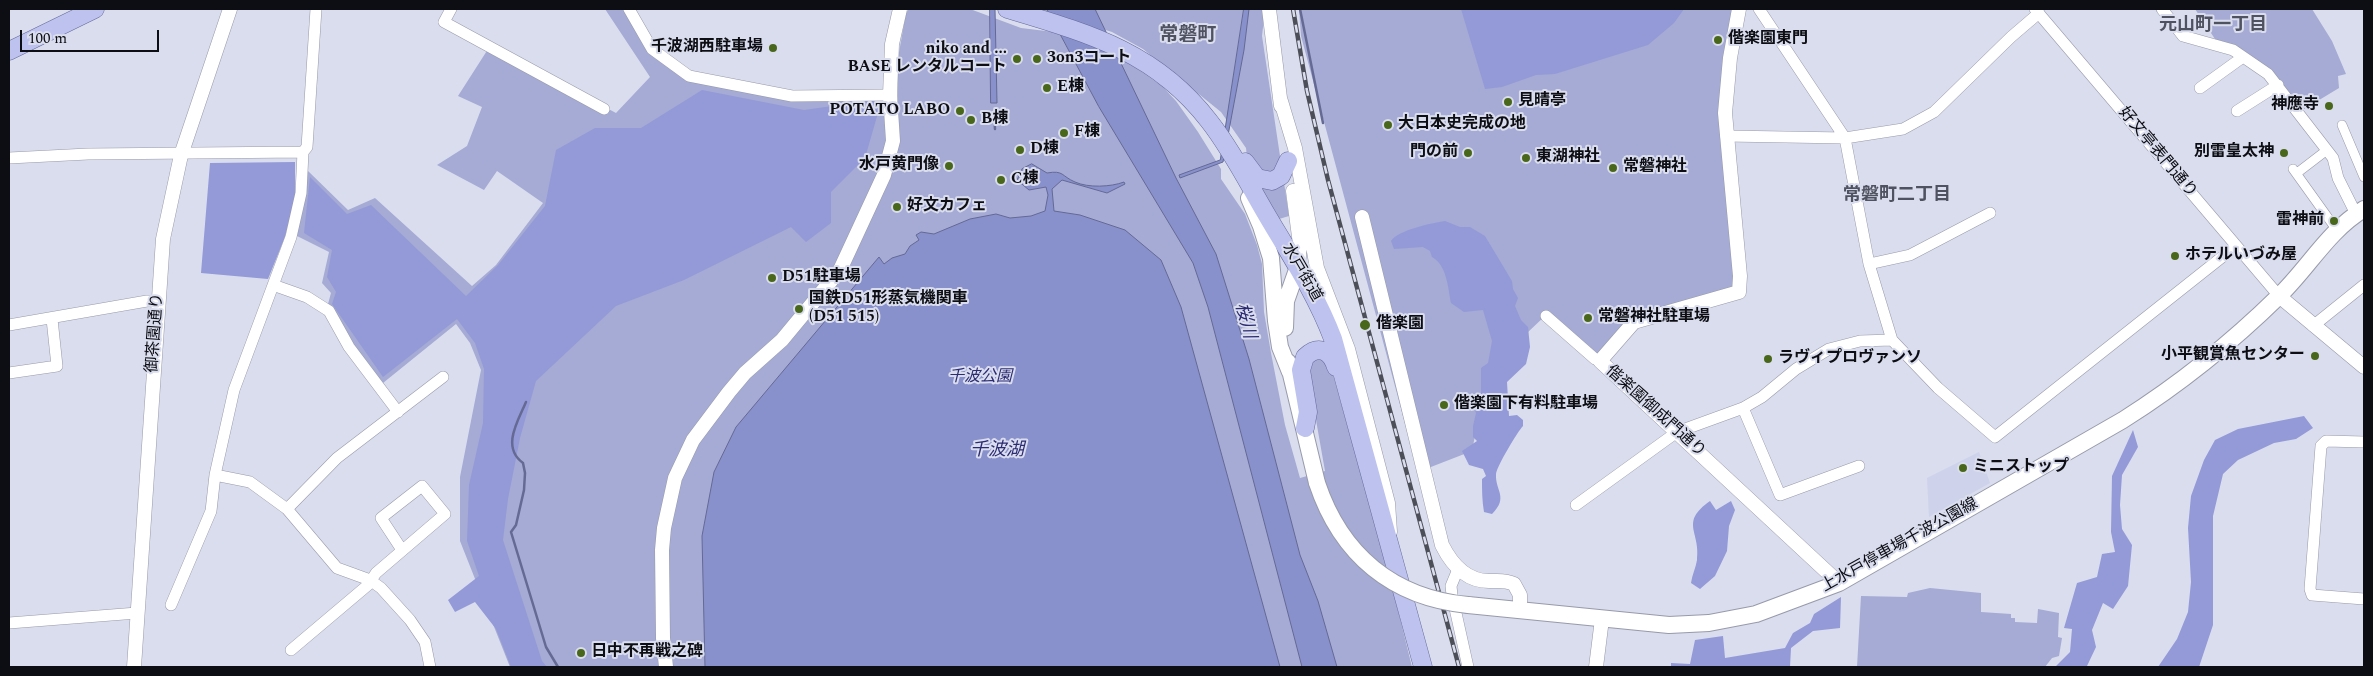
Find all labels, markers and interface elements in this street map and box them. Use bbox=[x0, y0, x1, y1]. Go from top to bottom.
district label: 元山町一丁目 bbox=[2159, 15, 2267, 37]
scale bar bbox=[22, 20, 161, 52]
district label: 常磐町 bbox=[1160, 25, 1216, 47]
text: 100 m bbox=[28, 27, 67, 50]
place label: 偕楽園東門 bbox=[1728, 30, 1808, 50]
marker: 偕楽園東門 bbox=[1712, 34, 1724, 46]
place label: 千波湖西駐車場 bbox=[651, 38, 763, 58]
place label: niko and ... BASE レンタルコート bbox=[847, 40, 1007, 78]
marker: 千波湖西駐車場 bbox=[767, 42, 779, 54]
place label: 3on3コート bbox=[1047, 49, 1132, 69]
marker: niko and ... BASE レンタルコート bbox=[1011, 53, 1023, 65]
marker: 3on3コート bbox=[1031, 53, 1043, 65]
place label: E棟 bbox=[1057, 78, 1084, 98]
marker: E棟 bbox=[1041, 82, 1053, 94]
place label: 見晴亭 bbox=[1518, 92, 1566, 112]
marker: 見晴亭 bbox=[1502, 96, 1514, 108]
place label: 神應寺 bbox=[2271, 96, 2319, 116]
marker: 神應寺 bbox=[2323, 100, 2335, 112]
place label: POTATO LABO bbox=[829, 101, 950, 121]
street label: 好文亭表門通り bbox=[2114, 104, 2200, 202]
marker: POTATO LABO bbox=[954, 105, 966, 117]
place label: B棟 bbox=[981, 110, 1008, 130]
marker: B棟 bbox=[965, 114, 977, 126]
place label: 大日本史完成の地 bbox=[1398, 115, 1526, 135]
marker: 大日本史完成の地 bbox=[1382, 119, 1394, 131]
place label: F棟 bbox=[1074, 123, 1100, 143]
marker: F棟 bbox=[1058, 127, 1070, 139]
place label: D棟 bbox=[1030, 140, 1059, 160]
place label: 門の前 bbox=[1410, 143, 1458, 163]
place label: 別雷皇太神 bbox=[2194, 143, 2274, 163]
marker: D棟 bbox=[1014, 144, 1026, 156]
marker: 門の前 bbox=[1462, 147, 1474, 159]
marker: 別雷皇太神 bbox=[2278, 147, 2290, 159]
place label: 東湖神社 bbox=[1536, 148, 1600, 168]
marker: 東湖神社 bbox=[1520, 152, 1532, 164]
place label: 水戸黄門像 bbox=[859, 156, 939, 176]
place label: 常磐神社 bbox=[1623, 158, 1687, 178]
marker: 水戸黄門像 bbox=[943, 160, 955, 172]
marker: 常磐神社 bbox=[1607, 162, 1619, 174]
place label: C棟 bbox=[1011, 170, 1038, 190]
marker: C棟 bbox=[995, 174, 1007, 186]
district label: 常磐町二丁目 bbox=[1843, 185, 1951, 207]
place label: 好文カフェ bbox=[907, 197, 987, 217]
marker: 好文カフェ bbox=[891, 201, 903, 213]
place label: 雷神前 bbox=[2276, 211, 2324, 231]
marker: 雷神前 bbox=[2328, 215, 2340, 227]
street label: 水戸街道 bbox=[1277, 240, 1325, 306]
place label: ホテルいづみ屋 bbox=[2185, 246, 2297, 266]
marker: ホテルいづみ屋 bbox=[2169, 250, 2181, 262]
place label: D51駐車場 bbox=[782, 268, 861, 288]
marker: D51駐車場 bbox=[766, 272, 778, 284]
place label: 国鉄D51形蒸気機関車 (D51 515) bbox=[809, 290, 968, 328]
street label: 御茶園通り bbox=[144, 292, 168, 374]
water label: 桜川 bbox=[1229, 301, 1259, 341]
marker: 国鉄D51形蒸気機関車 (D51 515) bbox=[793, 303, 805, 315]
place label: 常磐神社駐車場 bbox=[1598, 308, 1710, 328]
marker: 常磐神社駐車場 bbox=[1582, 312, 1594, 324]
place label: 偕楽園 bbox=[1376, 315, 1424, 335]
marker: 偕楽園 bbox=[1358, 318, 1372, 332]
place label: 小平観賞魚センター bbox=[2161, 346, 2305, 366]
place label: ラヴィプロヴァンソ bbox=[1778, 349, 1922, 369]
marker: 小平観賞魚センター bbox=[2309, 350, 2321, 362]
marker: ラヴィプロヴァンソ bbox=[1762, 353, 1774, 365]
street label: 偕楽園御成門通り bbox=[1601, 362, 1709, 462]
park label: 千波公園 bbox=[948, 368, 1012, 388]
place label: 偕楽園下有料駐車場 bbox=[1454, 395, 1598, 415]
marker: 偕楽園下有料駐車場 bbox=[1438, 399, 1450, 411]
water label: 千波湖 bbox=[970, 440, 1024, 462]
place label: ミニストップ bbox=[1973, 458, 2069, 478]
marker: ミニストップ bbox=[1957, 462, 1969, 474]
street label: 上水戸停車場千波公園線 bbox=[1818, 495, 1982, 597]
place label: 日中不再戦之碑 bbox=[591, 643, 703, 663]
marker: 日中不再戦之碑 bbox=[575, 647, 587, 659]

